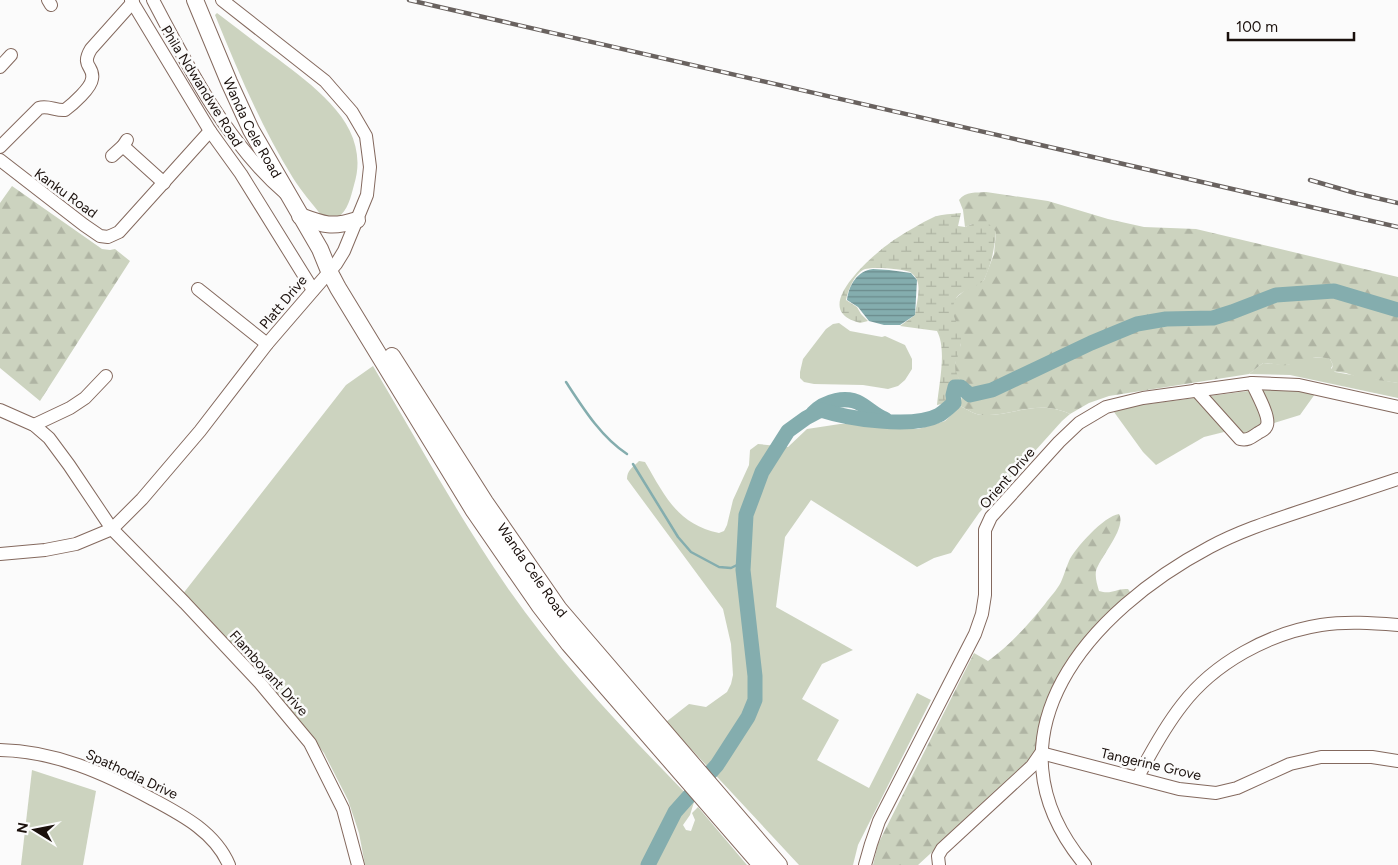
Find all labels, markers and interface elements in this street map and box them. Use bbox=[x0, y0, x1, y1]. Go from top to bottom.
scale bar bbox=[1228, 10, 1354, 42]
text: 100 m bbox=[1236, 18, 1278, 36]
street label: Phila Ndwandwe Road bbox=[157, 22, 246, 150]
street label: Wanda Cele Road bbox=[219, 75, 285, 181]
street label: Kanku Road bbox=[31, 165, 101, 222]
street label: Platt Drive bbox=[256, 272, 311, 333]
street label: Orient Drive bbox=[976, 444, 1039, 512]
street label: Wanda Cele Road bbox=[493, 520, 570, 621]
street label: Flamboyant Drive bbox=[226, 627, 312, 720]
street label: Tangerine Grove bbox=[1099, 745, 1203, 784]
street label: Spathodia Drive bbox=[83, 746, 181, 803]
north arrow bbox=[10, 805, 60, 855]
text: N bbox=[13, 821, 32, 835]

